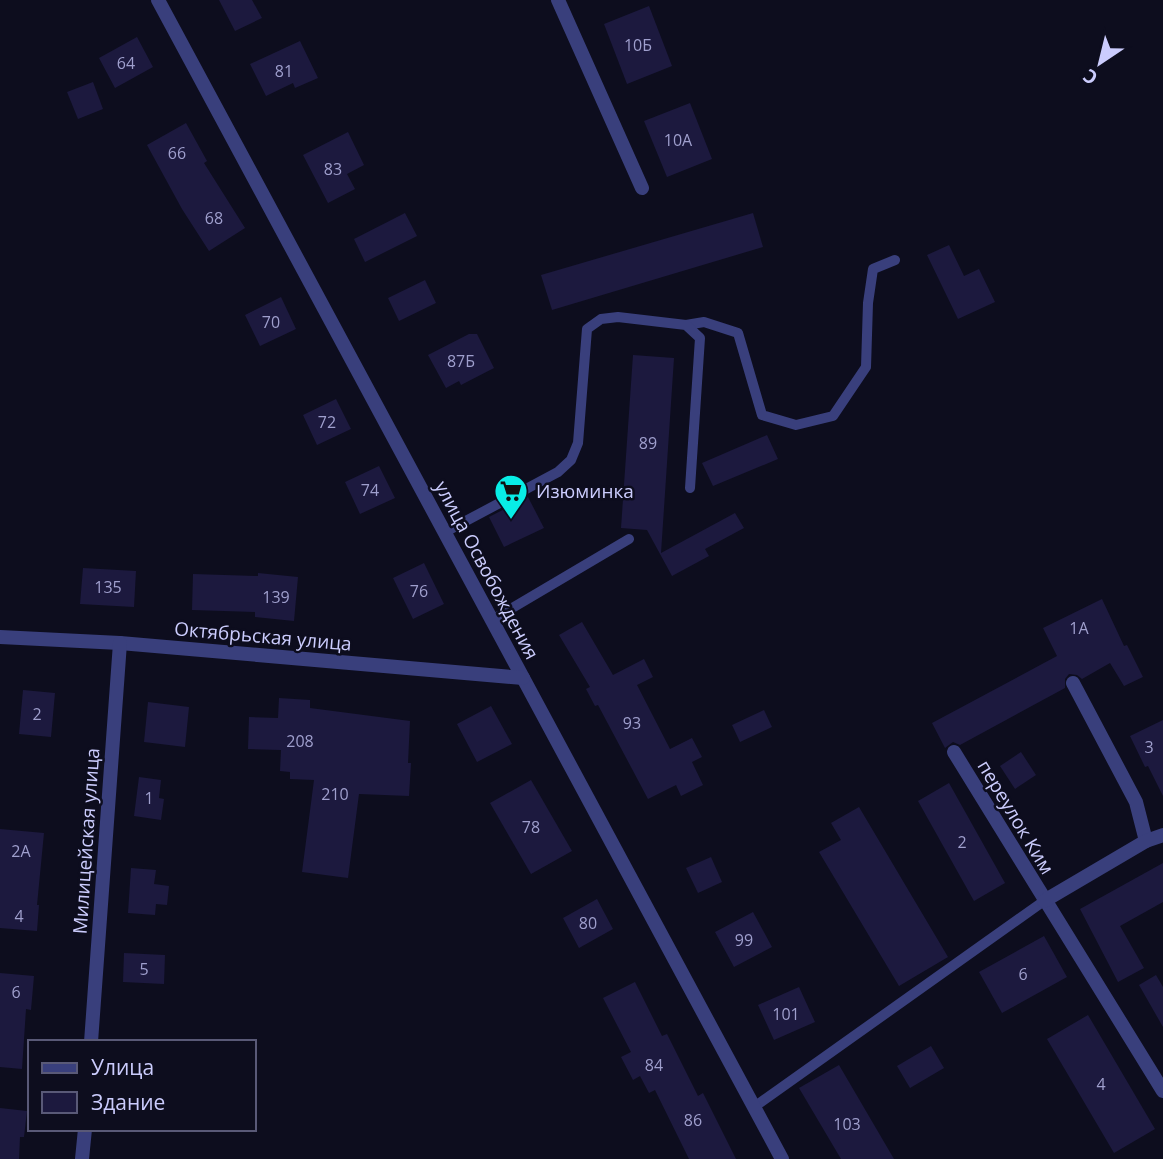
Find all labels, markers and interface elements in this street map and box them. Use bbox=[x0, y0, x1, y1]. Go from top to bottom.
north arrow bbox=[1065, 28, 1135, 98]
house number: 10Б bbox=[624, 34, 652, 56]
house number: 64 bbox=[117, 52, 135, 74]
house number: 81 bbox=[275, 60, 293, 82]
text: С bbox=[1078, 63, 1103, 91]
house number: 10А bbox=[664, 129, 693, 151]
house number: 66 bbox=[168, 142, 186, 164]
house number: 83 bbox=[324, 158, 342, 180]
house number: 68 bbox=[205, 207, 223, 229]
house number: 70 bbox=[262, 311, 280, 333]
house number: 87Б bbox=[447, 350, 475, 372]
house number: 72 bbox=[318, 411, 336, 433]
house number: 89 bbox=[639, 432, 657, 454]
supermarket icon: Изюминка bbox=[492, 472, 530, 521]
street label: улица Освобождения bbox=[429, 476, 545, 664]
place label: Изюминка bbox=[536, 478, 634, 504]
house number: 74 bbox=[361, 479, 379, 501]
house number: 135 bbox=[94, 576, 122, 598]
house number: 76 bbox=[410, 580, 428, 602]
house number: 139 bbox=[262, 586, 290, 608]
street label: Октябрьская улица bbox=[173, 615, 353, 657]
house number: 1А bbox=[1069, 617, 1090, 639]
house number: 2 bbox=[32, 703, 42, 725]
house number: 93 bbox=[623, 712, 641, 734]
house number: 208 bbox=[286, 730, 314, 752]
house number: 3 bbox=[1144, 736, 1154, 758]
street label: Милицейская улица bbox=[67, 747, 105, 935]
street label: переулок Ким bbox=[972, 755, 1060, 879]
house number: 210 bbox=[321, 783, 349, 805]
house number: 1 bbox=[144, 787, 154, 809]
house number: 78 bbox=[522, 816, 540, 838]
house number: 2 bbox=[957, 831, 967, 853]
house number: 2А bbox=[11, 840, 32, 862]
house number: 4 bbox=[14, 905, 24, 927]
house number: 80 bbox=[579, 912, 597, 934]
house number: 99 bbox=[735, 929, 753, 951]
house number: 5 bbox=[139, 958, 149, 980]
house number: 6 bbox=[1018, 963, 1028, 985]
house number: 6 bbox=[11, 981, 21, 1003]
house number: 101 bbox=[772, 1003, 800, 1025]
legend bbox=[28, 1040, 256, 1131]
text: Улица bbox=[91, 1053, 154, 1081]
house number: 84 bbox=[645, 1054, 663, 1076]
house number: 4 bbox=[1096, 1073, 1106, 1095]
text: Здание bbox=[91, 1088, 165, 1116]
house number: 86 bbox=[684, 1109, 702, 1131]
house number: 103 bbox=[833, 1113, 861, 1135]

